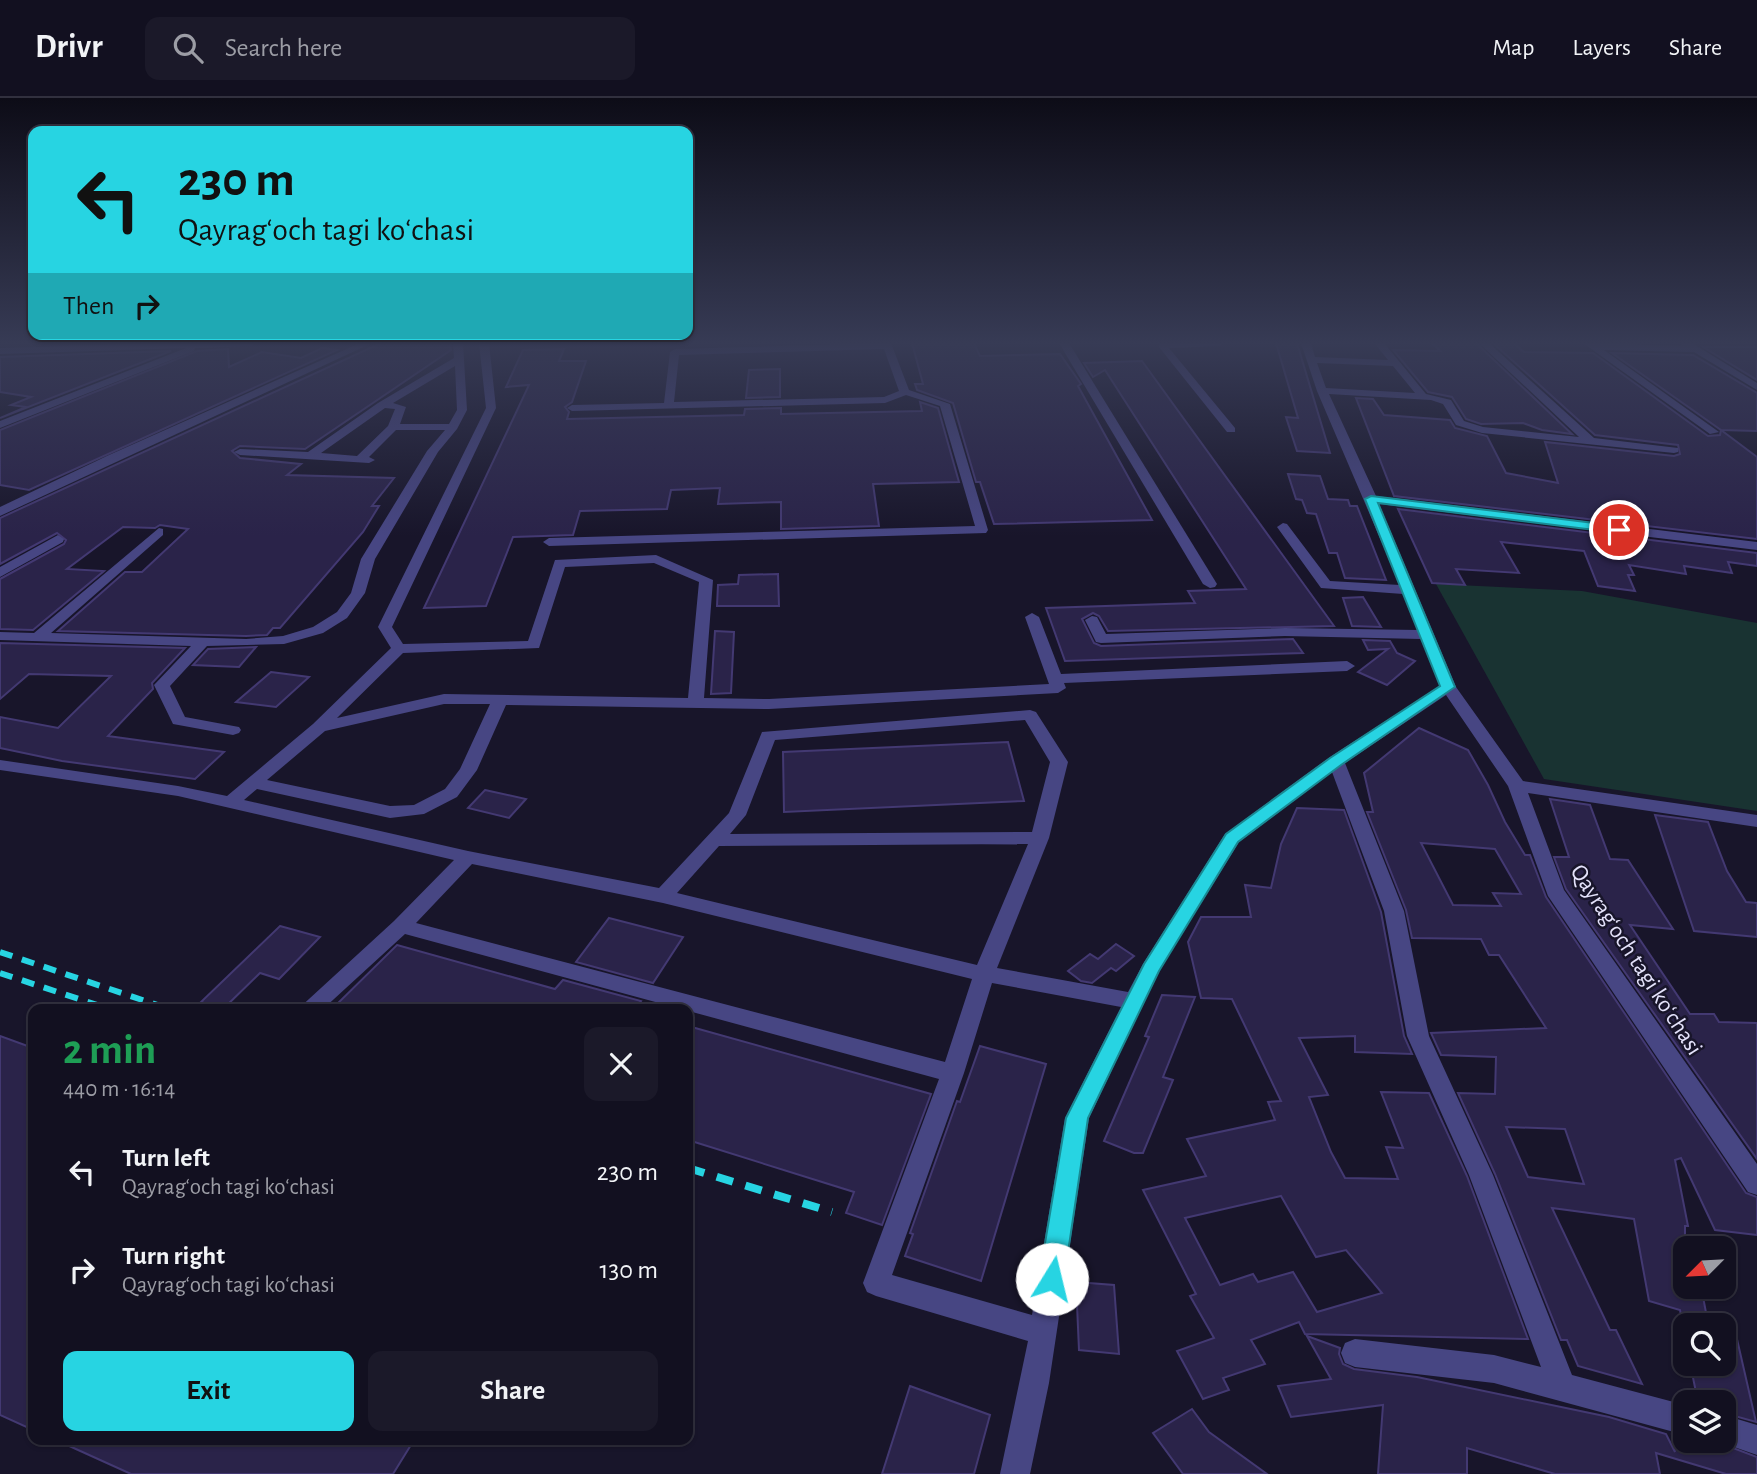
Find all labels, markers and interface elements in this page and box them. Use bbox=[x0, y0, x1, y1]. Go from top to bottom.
search box bbox=[145, 17, 635, 80]
icon: search bbox=[169, 29, 207, 67]
text: Drivr bbox=[35, 31, 103, 64]
text: Search here bbox=[225, 35, 342, 61]
text: Map bbox=[1492, 36, 1534, 60]
text: Layers bbox=[1572, 36, 1631, 60]
text: Share bbox=[1669, 36, 1722, 60]
icon: left bbox=[63, 154, 154, 245]
text: 230 m bbox=[178, 156, 295, 205]
text: Qayragʻoch tagi koʻchasi bbox=[178, 214, 474, 246]
icon: right bbox=[128, 287, 166, 325]
text: Then bbox=[63, 293, 114, 319]
pin bbox=[1589, 500, 1649, 560]
icon: arrive bbox=[1600, 511, 1638, 549]
street label: Qayragʻoch tagi koʻchasi bbox=[1565, 860, 1707, 1060]
button: close bbox=[584, 1027, 658, 1101]
text: 2 min bbox=[63, 1029, 156, 1071]
text: 440 m · 16:14 bbox=[63, 1078, 175, 1101]
text: Turn left bbox=[122, 1145, 210, 1171]
icon: left bbox=[63, 1153, 101, 1191]
text: 230 m bbox=[597, 1159, 658, 1185]
text: Qayragʻoch tagi koʻchasi bbox=[122, 1176, 335, 1199]
north arrow bbox=[1673, 1236, 1736, 1298]
map controls bbox=[1673, 1236, 1736, 1453]
position arrow bbox=[1015, 1242, 1089, 1316]
text: Turn right bbox=[122, 1243, 225, 1269]
icon: right bbox=[63, 1251, 101, 1289]
text: 130 m bbox=[600, 1257, 658, 1283]
text: Qayragʻoch tagi koʻchasi bbox=[122, 1274, 335, 1297]
button: search bbox=[1673, 1313, 1736, 1376]
button: Exit bbox=[63, 1351, 354, 1431]
button: Share bbox=[368, 1351, 658, 1431]
button: layers bbox=[1673, 1390, 1736, 1453]

